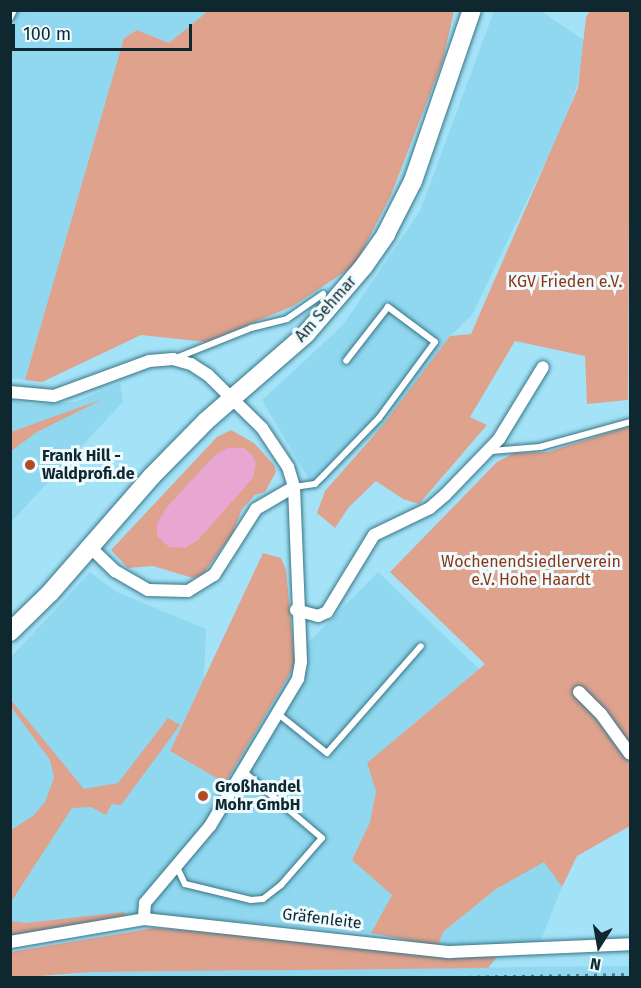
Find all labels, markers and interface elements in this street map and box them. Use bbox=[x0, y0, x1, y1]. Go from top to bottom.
scale bar bbox=[15, 12, 195, 50]
text: 100 m bbox=[23, 23, 71, 45]
street label: Am Sehmar bbox=[291, 272, 361, 346]
park label: KGV Frieden e.V. bbox=[508, 272, 622, 292]
place label: Frank Hill - Waldprofi.de bbox=[42, 446, 134, 484]
marker: Frank Hill - Waldprofi.de bbox=[23, 458, 37, 472]
park label: Wochenendsiedlerverein e.V. Hohe Haardt bbox=[441, 552, 621, 590]
place label: Großhandel Mohr GmbH bbox=[215, 777, 301, 815]
marker: Großhandel Mohr GmbH bbox=[196, 789, 210, 803]
street label: Gräfenleite bbox=[281, 905, 363, 933]
north arrow bbox=[569, 916, 629, 976]
text: N bbox=[588, 954, 602, 974]

